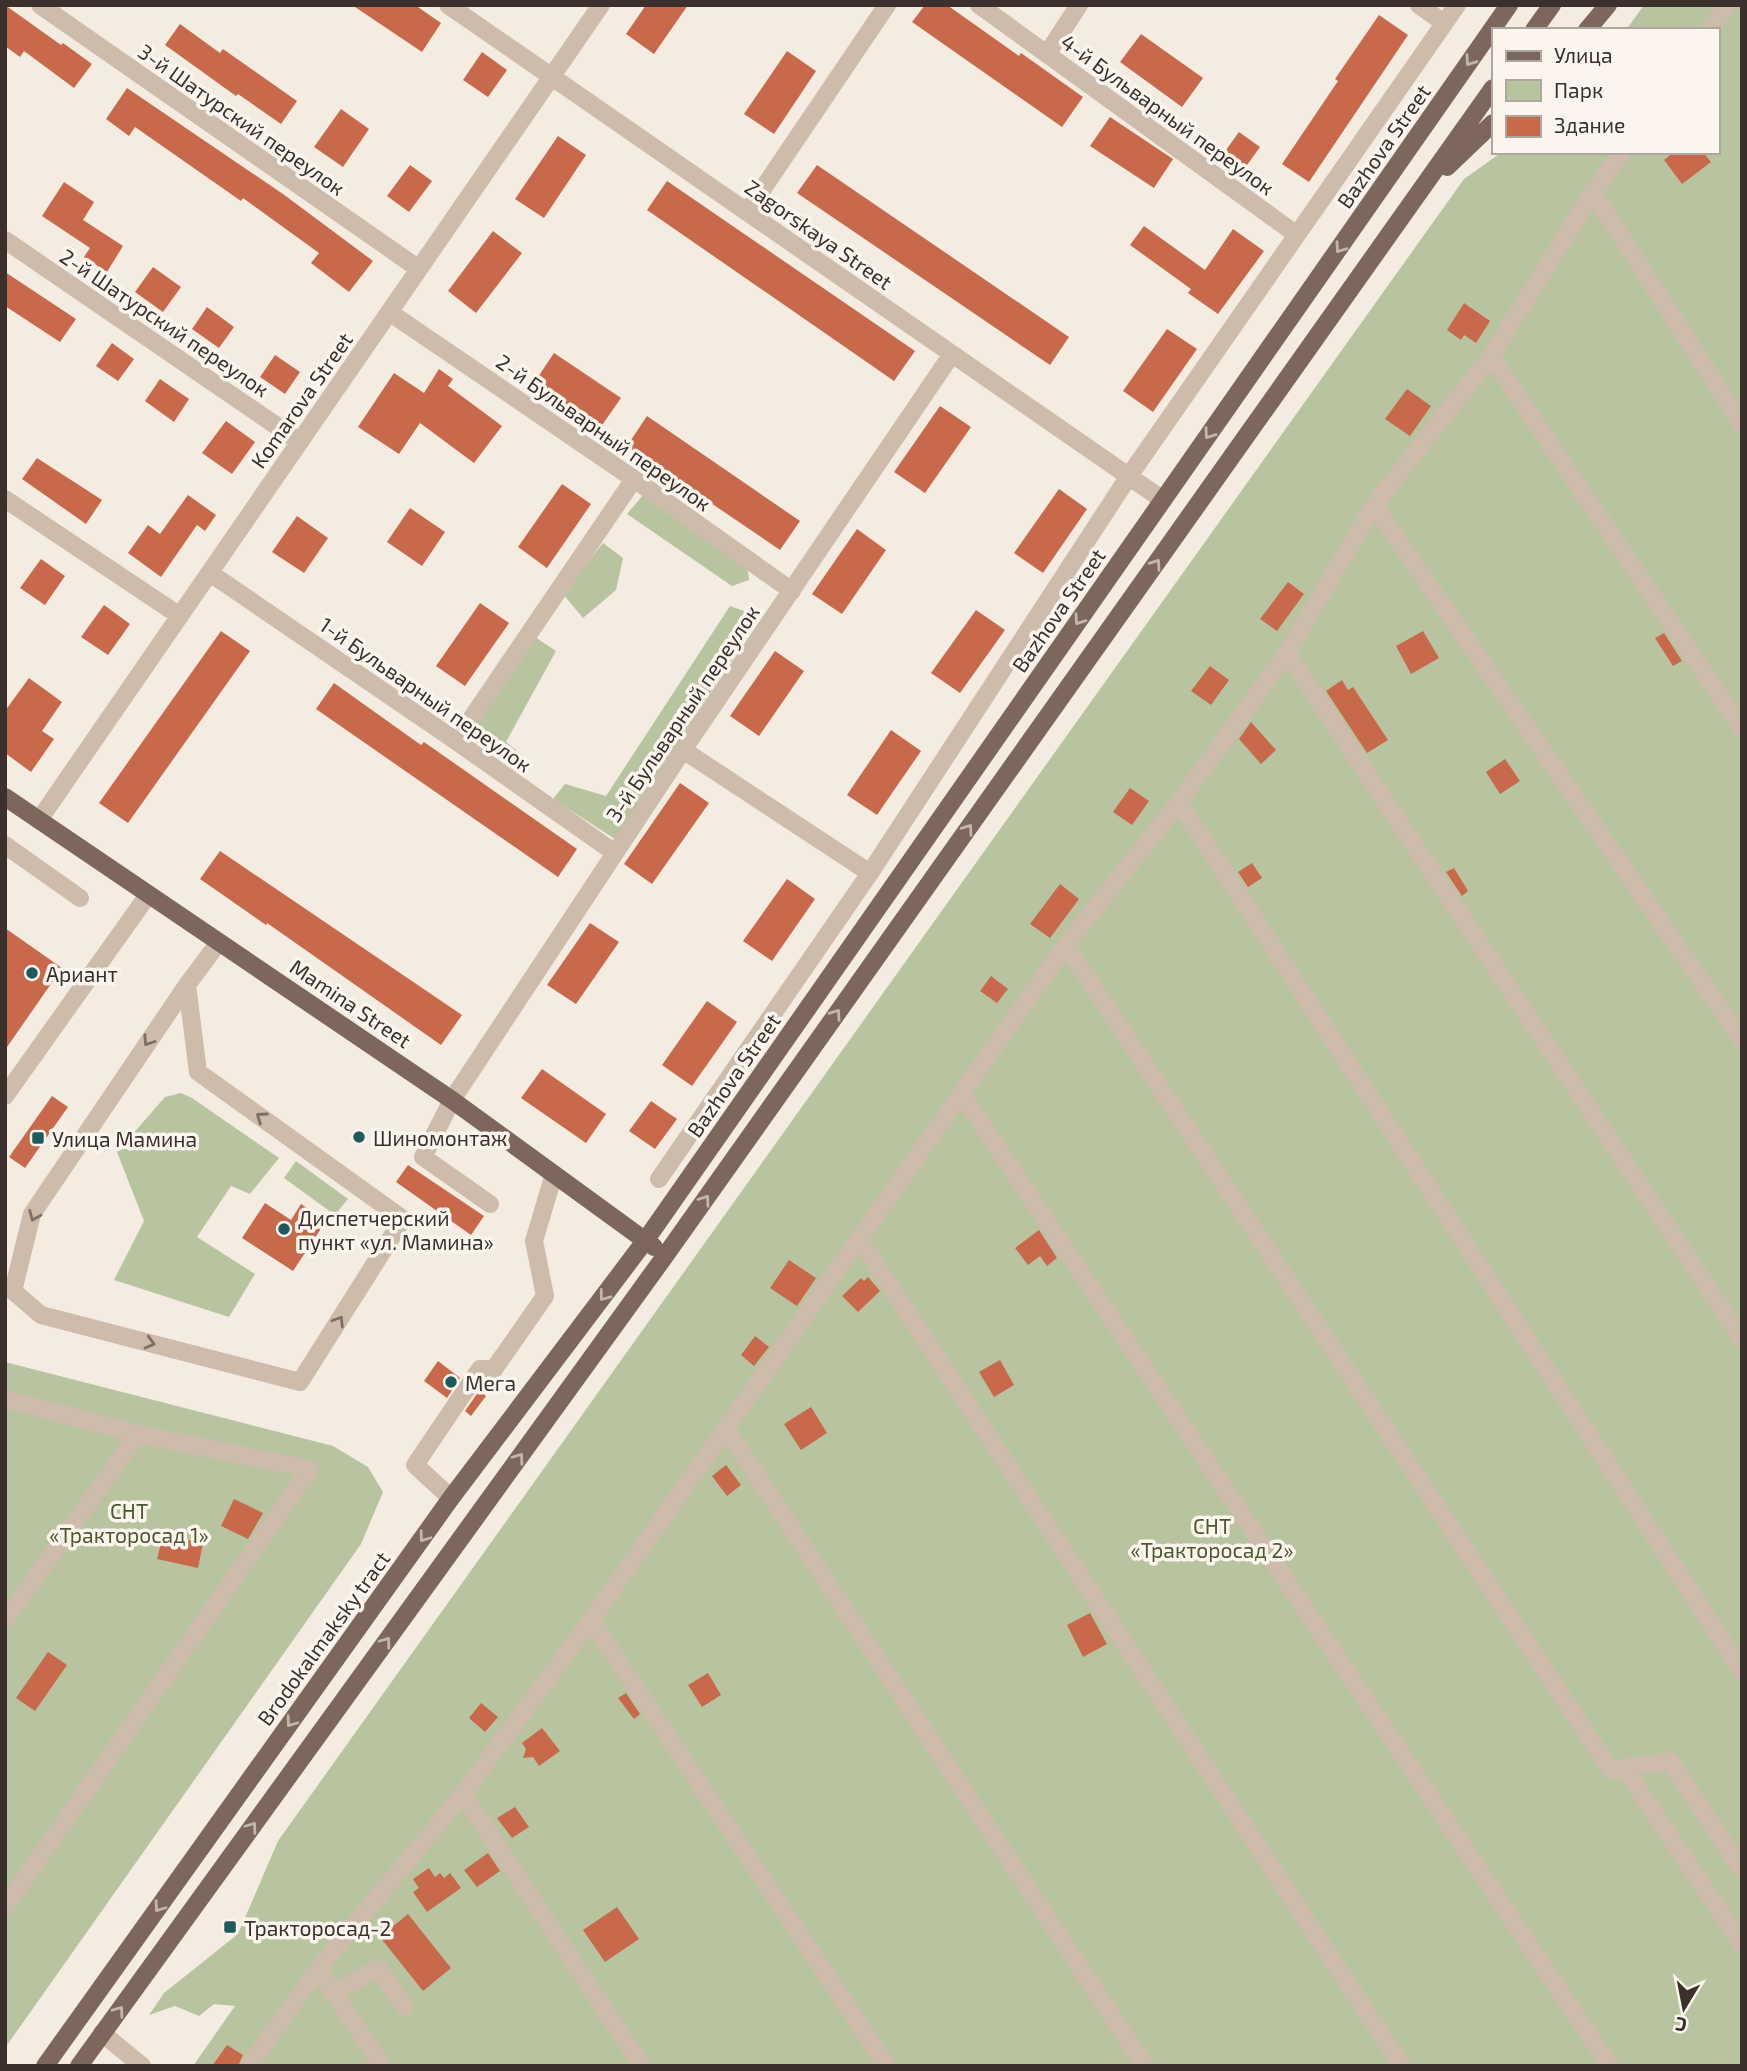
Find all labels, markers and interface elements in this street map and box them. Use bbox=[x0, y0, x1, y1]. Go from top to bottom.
street label: 4-й Бульварный переулок bbox=[1056, 28, 1279, 201]
legend bbox=[1492, 28, 1719, 154]
street label: 3-й Шатурский переулок bbox=[133, 38, 350, 201]
text: Улица bbox=[1554, 42, 1613, 67]
one-way arrow bbox=[1466, 53, 1478, 66]
text: Парк bbox=[1554, 77, 1603, 102]
street label: Bazhova Street bbox=[1331, 79, 1435, 213]
text: Здание bbox=[1554, 112, 1625, 137]
street label: Zagorskaya Street bbox=[741, 174, 897, 294]
one-way arrow bbox=[1336, 240, 1348, 253]
street label: 2-й Шатурский переулок bbox=[55, 243, 274, 402]
street label: Komarova Street bbox=[245, 327, 357, 473]
street label: 2-й Бульварный переулок bbox=[491, 348, 716, 516]
one-way arrow bbox=[1205, 426, 1217, 439]
street label: Bazhova Street bbox=[1006, 543, 1110, 677]
one-way arrow bbox=[1148, 559, 1161, 572]
street label: 3-й Бульварный переулок bbox=[600, 600, 765, 827]
street label: 1-й Бульварный переулок bbox=[315, 611, 537, 778]
one-way arrow bbox=[1075, 612, 1087, 625]
one-way arrow bbox=[960, 824, 972, 837]
street label: Mamina Street bbox=[286, 953, 416, 1053]
place label: Ариант bbox=[46, 961, 118, 986]
marker: Ариант bbox=[24, 965, 40, 981]
street label: Bazhova Street bbox=[681, 1008, 785, 1142]
one-way arrow bbox=[828, 1009, 840, 1022]
one-way arrow bbox=[144, 1034, 157, 1047]
one-way arrow bbox=[256, 1113, 269, 1125]
place label: Шиномонтаж bbox=[373, 1125, 507, 1150]
place label: Улица Мамина bbox=[52, 1126, 197, 1151]
marker: Шиномонтаж bbox=[351, 1129, 367, 1145]
marker: Улица Мамина bbox=[30, 1130, 46, 1146]
one-way arrow bbox=[696, 1195, 709, 1208]
place label: Диспетчерский пункт «ул. Мамина» bbox=[298, 1205, 494, 1255]
one-way arrow bbox=[28, 1209, 42, 1221]
marker: Диспетчерский пункт «ул. Мамина» bbox=[276, 1221, 292, 1237]
one-way arrow bbox=[599, 1288, 612, 1300]
one-way arrow bbox=[330, 1315, 343, 1328]
one-way arrow bbox=[144, 1335, 156, 1349]
place label: Мега bbox=[465, 1370, 516, 1395]
marker: Мега bbox=[443, 1374, 459, 1390]
one-way arrow bbox=[511, 1453, 523, 1466]
park label: СНТ «Тракторосад 1» bbox=[49, 1498, 209, 1547]
park label: СНТ «Тракторосад 2» bbox=[1131, 1513, 1293, 1562]
one-way arrow bbox=[420, 1529, 432, 1542]
street label: Brodokalmaksky tract bbox=[252, 1546, 394, 1730]
one-way arrow bbox=[378, 1637, 390, 1650]
one-way arrow bbox=[287, 1714, 300, 1727]
one-way arrow bbox=[244, 1822, 257, 1834]
one-way arrow bbox=[155, 1899, 167, 1912]
place label: Тракторосад-2 bbox=[244, 1915, 391, 1940]
marker: Тракторосад-2 bbox=[222, 1919, 238, 1935]
north arrow bbox=[1649, 1973, 1719, 2043]
one-way arrow bbox=[111, 2006, 123, 2019]
text: С bbox=[1673, 2013, 1688, 2038]

